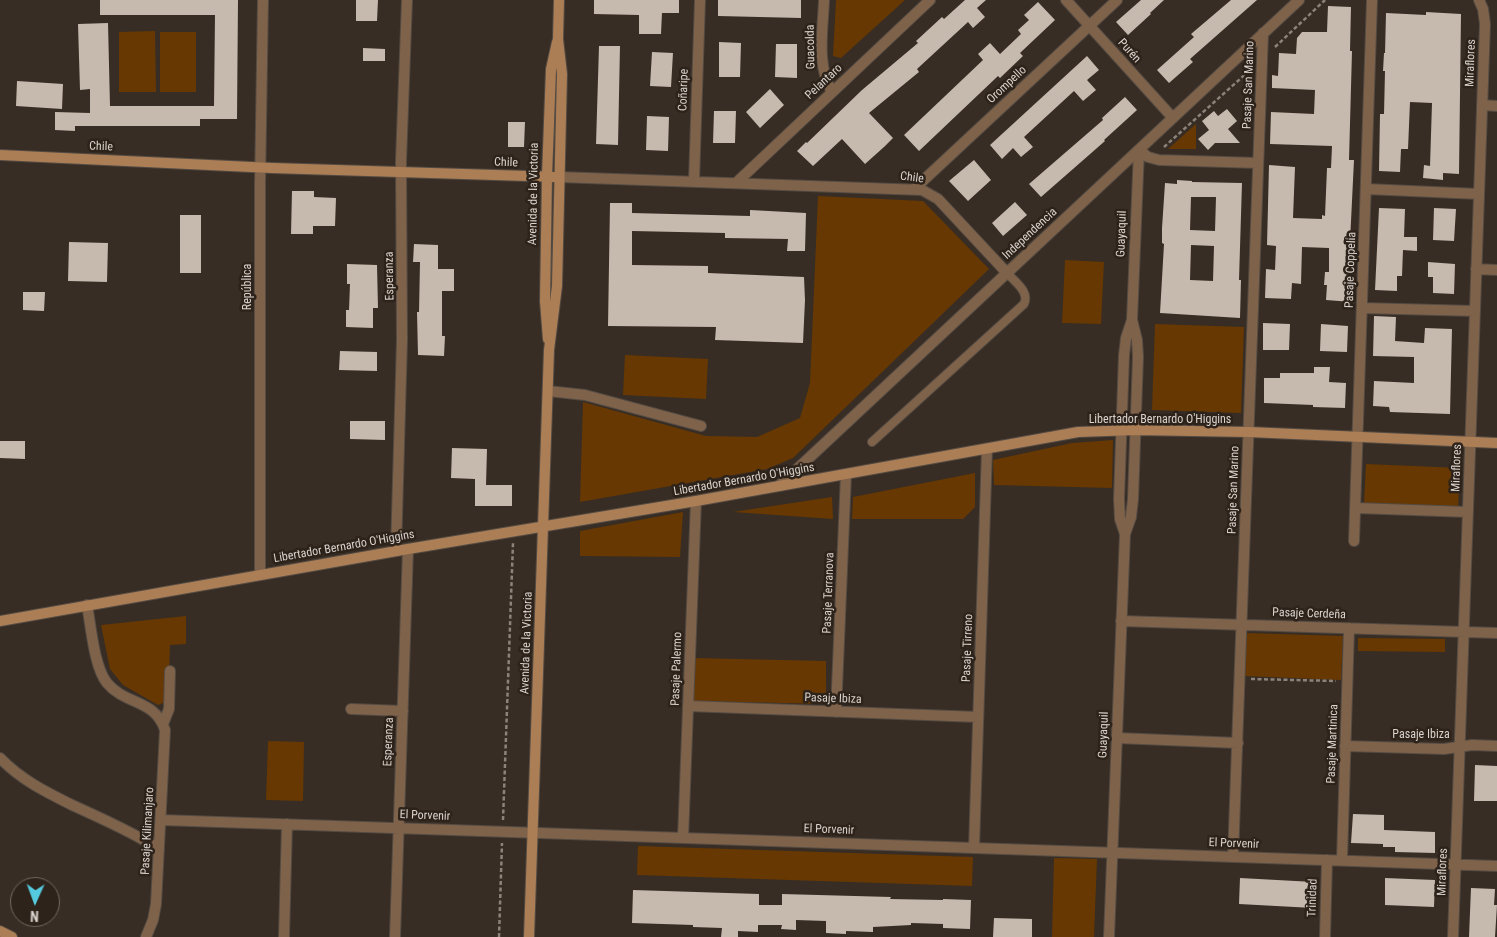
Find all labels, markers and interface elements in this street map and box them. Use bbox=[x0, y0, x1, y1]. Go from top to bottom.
street label: Guacolda bbox=[803, 25, 819, 69]
street label: Purén bbox=[1114, 36, 1144, 66]
street label: Miraflores bbox=[1463, 39, 1479, 87]
street label: Pasaje San Marino bbox=[1240, 41, 1258, 129]
street label: Pelantaro bbox=[802, 61, 846, 103]
street label: Orompello bbox=[984, 63, 1030, 107]
street label: Coñaripe bbox=[676, 69, 692, 111]
street label: Chile bbox=[89, 139, 113, 155]
street label: Avenida de la Victoria bbox=[526, 143, 542, 245]
street label: Chile bbox=[494, 155, 518, 171]
street label: Chile bbox=[899, 169, 925, 187]
street label: Independencia bbox=[1000, 205, 1060, 263]
street label: Guayaquil bbox=[1114, 211, 1130, 257]
street label: Pasaje Coppelia bbox=[1342, 232, 1360, 308]
street label: Esperanza bbox=[382, 251, 398, 301]
street label: República bbox=[241, 264, 255, 310]
street label: Libertador Bernardo O'Higgins bbox=[1089, 413, 1231, 427]
street label: Miraflores bbox=[1449, 444, 1465, 492]
street label: Pasaje San Marino bbox=[1225, 446, 1243, 534]
street label: Libertador Bernardo O'Higgins bbox=[672, 461, 816, 499]
street label: Libertador Bernardo O'Higgins bbox=[272, 528, 416, 566]
street label: Pasaje Terranova bbox=[820, 552, 838, 634]
street label: Avenida de la Victoria bbox=[518, 592, 536, 694]
street label: Pasaje Cerdeña bbox=[1272, 606, 1346, 622]
street label: Pasaje Tirreno bbox=[960, 614, 976, 682]
street label: Pasaje Palermo bbox=[669, 632, 685, 706]
street label: Pasaje Ibiza bbox=[804, 691, 862, 707]
street label: Pasaje Martinica bbox=[1324, 704, 1342, 784]
street label: Guayaquil bbox=[1096, 712, 1112, 758]
street label: Esperanza bbox=[381, 717, 397, 767]
street label: Pasaje Ibiza bbox=[1392, 728, 1450, 742]
street label: Pasaje Kilimanjaro bbox=[139, 787, 157, 875]
street label: El Porvenir bbox=[399, 808, 451, 824]
street label: El Porvenir bbox=[803, 822, 855, 838]
street label: El Porvenir bbox=[1208, 836, 1260, 852]
street label: Miraflores bbox=[1435, 848, 1451, 896]
north arrow bbox=[10, 877, 60, 927]
street label: Trinidad bbox=[1305, 879, 1321, 917]
text: N bbox=[30, 908, 39, 924]

